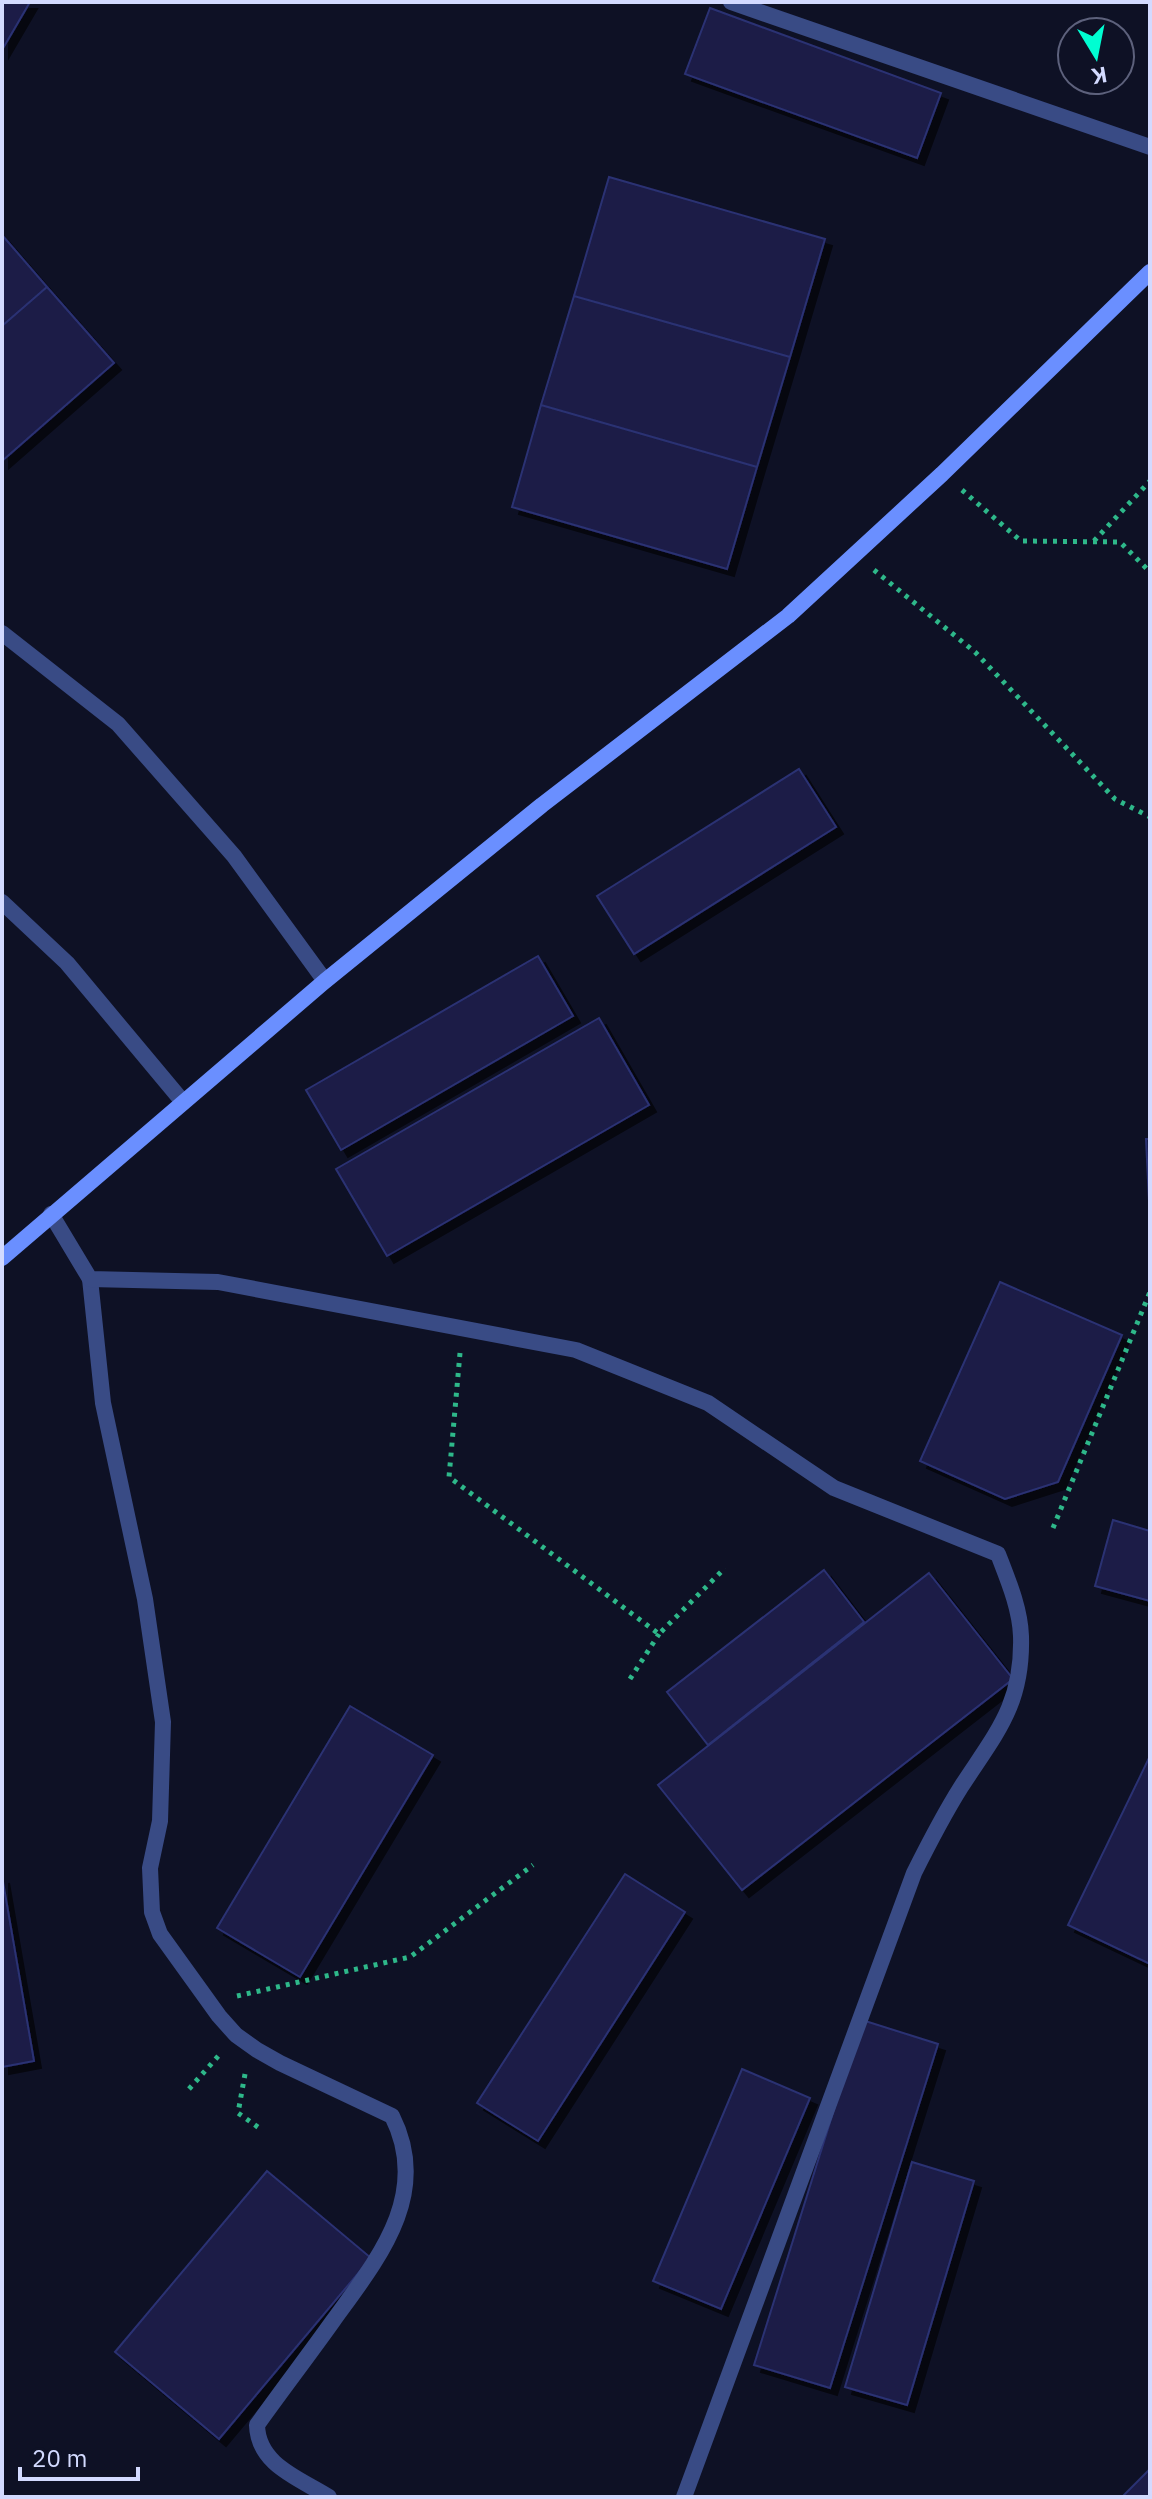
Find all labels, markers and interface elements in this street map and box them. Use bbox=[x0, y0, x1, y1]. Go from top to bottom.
north arrow bbox=[1056, 16, 1136, 96]
text: K bbox=[1089, 61, 1110, 92]
scale bar bbox=[20, 2431, 138, 2481]
text: 20 m bbox=[32, 2442, 87, 2474]

